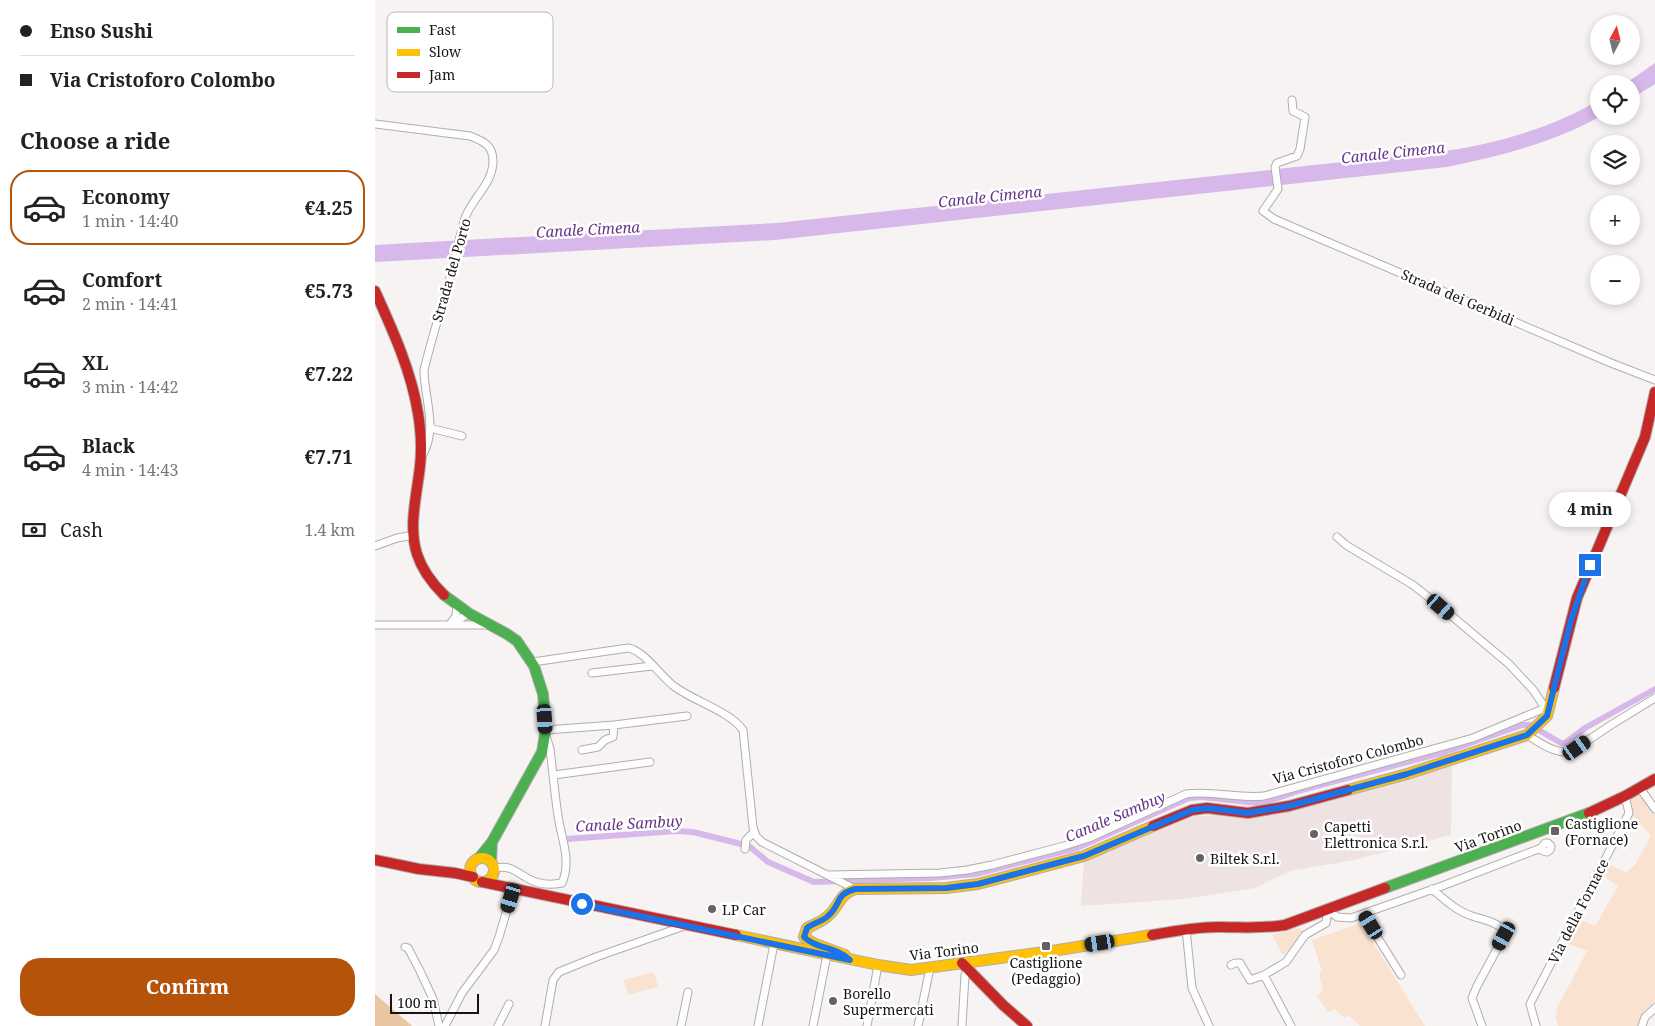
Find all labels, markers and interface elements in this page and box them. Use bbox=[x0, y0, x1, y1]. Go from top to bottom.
legend bbox=[387, 12, 553, 92]
north arrow bbox=[1590, 15, 1640, 65]
map controls bbox=[1590, 15, 1640, 305]
text: Enso Sushi bbox=[50, 18, 153, 44]
text: Fast bbox=[429, 20, 456, 39]
text: Slow bbox=[429, 42, 462, 61]
text: Jam bbox=[428, 65, 455, 84]
text: Via Cristoforo Colombo bbox=[50, 67, 276, 93]
button: locate bbox=[1590, 75, 1640, 125]
text: Choose a ride bbox=[20, 125, 170, 155]
button: layers bbox=[1590, 135, 1640, 185]
water label: Canale Cimena bbox=[1340, 137, 1446, 167]
water label: Canale Cimena bbox=[937, 181, 1043, 211]
text: Economy bbox=[82, 184, 170, 210]
icon: car bbox=[22, 185, 67, 230]
text: €4.25 bbox=[305, 195, 353, 221]
button: + bbox=[1590, 195, 1640, 245]
text: 1 min · 14:40 bbox=[82, 210, 178, 232]
street label: Strada del Porto bbox=[427, 216, 475, 324]
water label: Canale Cimena bbox=[536, 216, 641, 242]
button: − bbox=[1590, 255, 1640, 305]
street label: Strada dei Gerbidi bbox=[1398, 265, 1518, 330]
text: Comfort bbox=[82, 267, 162, 293]
icon: car bbox=[22, 268, 67, 313]
text: €5.73 bbox=[305, 278, 353, 304]
text: 2 min · 14:41 bbox=[82, 293, 178, 315]
text: XL bbox=[82, 350, 108, 376]
icon: car bbox=[22, 351, 67, 396]
text: €7.22 bbox=[305, 361, 353, 387]
text: 3 min · 14:42 bbox=[82, 376, 178, 398]
text: Black bbox=[82, 433, 135, 459]
icon: car bbox=[22, 434, 67, 479]
text: €7.71 bbox=[305, 444, 353, 470]
text: 4 min · 14:43 bbox=[82, 459, 178, 481]
callout: 4 min bbox=[1549, 492, 1631, 528]
text: 4 min bbox=[1567, 498, 1613, 520]
icon: cash bbox=[20, 516, 48, 544]
text: Cash bbox=[60, 517, 103, 543]
text: 1.4 km bbox=[304, 519, 355, 541]
route end bbox=[1579, 554, 1601, 576]
car bbox=[1424, 591, 1457, 623]
car bbox=[536, 704, 553, 734]
street label: Via Cristoforo Colombo bbox=[1271, 730, 1425, 788]
car bbox=[1560, 733, 1593, 763]
water label: Canale Sambuy bbox=[1062, 786, 1168, 846]
water label: Canale Sambuy bbox=[575, 810, 683, 836]
place label: Castiglione (Fornace) bbox=[1565, 814, 1638, 849]
street label: Via Torino bbox=[1452, 815, 1524, 857]
place label: Capetti Elettronica S.r.l. bbox=[1324, 817, 1428, 852]
marker: Castiglione (Fornace) bbox=[1549, 825, 1561, 837]
marker: Capetti Elettronica S.r.l. bbox=[1308, 828, 1320, 840]
place label: Biltek S.r.l. bbox=[1210, 849, 1279, 868]
marker: Biltek S.r.l. bbox=[1194, 852, 1206, 864]
street label: Via della Fornace bbox=[1543, 855, 1613, 967]
car bbox=[499, 881, 522, 915]
route start bbox=[571, 893, 593, 915]
place label: LP Car bbox=[722, 900, 766, 919]
marker: LP Car bbox=[706, 903, 718, 915]
car bbox=[1356, 908, 1385, 942]
car bbox=[1490, 919, 1517, 953]
car bbox=[1084, 933, 1115, 953]
street label: Via Torino bbox=[908, 937, 980, 965]
marker: Castiglione (Pedaggio) bbox=[1040, 940, 1052, 952]
place label: Castiglione (Pedaggio) bbox=[1009, 953, 1083, 988]
button: Confirm bbox=[20, 958, 355, 1016]
place label: Borello Supermercati bbox=[843, 984, 934, 1019]
scale bar bbox=[390, 991, 479, 1014]
text: 100 m bbox=[397, 993, 437, 1012]
marker: Borello Supermercati bbox=[827, 995, 839, 1007]

